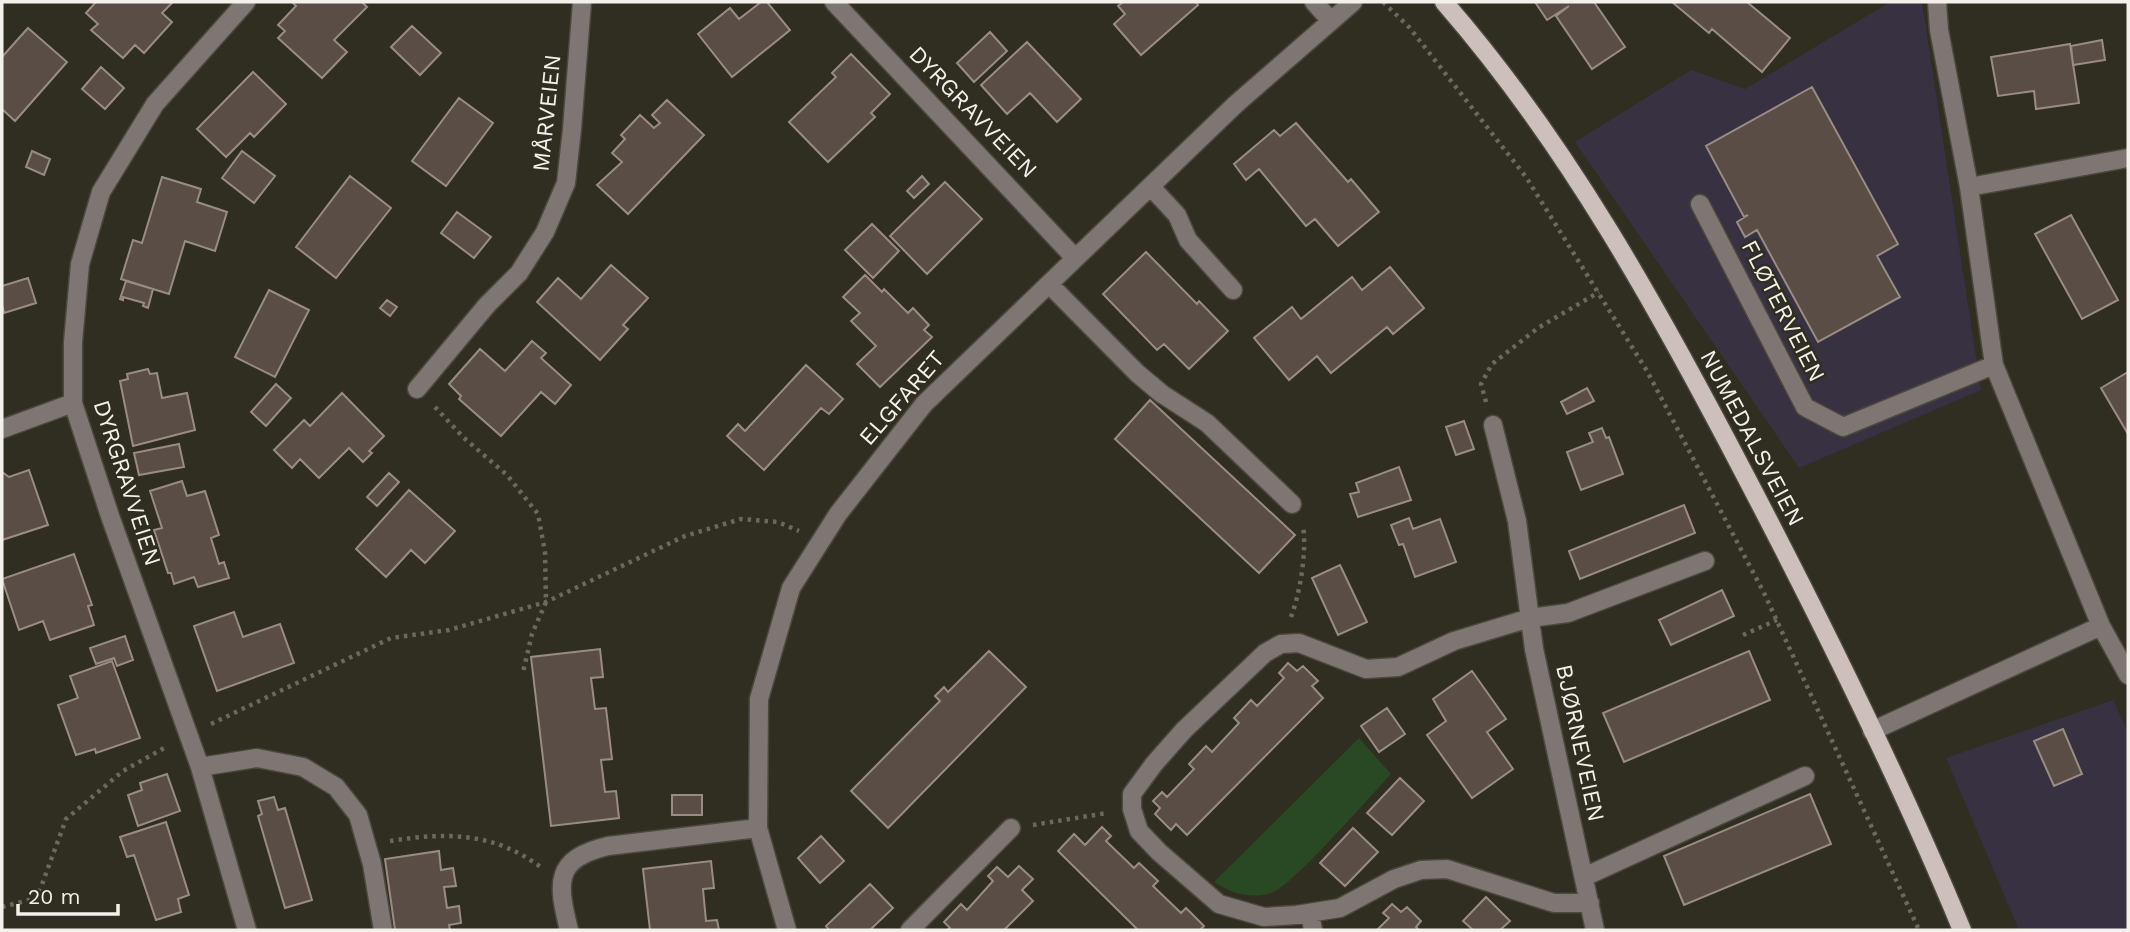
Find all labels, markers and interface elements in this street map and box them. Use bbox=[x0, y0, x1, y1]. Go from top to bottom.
street label: DYRGRAVVEIEN bbox=[903, 41, 1043, 183]
street label: MÅRVEIEN bbox=[527, 53, 567, 173]
street label: FLØTERVEIEN bbox=[1736, 236, 1830, 386]
street label: ELGFARET bbox=[854, 345, 950, 451]
street label: NUMEDALSVEIEN bbox=[1694, 346, 1810, 530]
street label: DYRGRAVVEIEN bbox=[87, 397, 167, 569]
street label: BJØRNEVEIEN bbox=[1550, 662, 1610, 824]
scale bar bbox=[18, 872, 117, 916]
text: 20 m bbox=[28, 884, 80, 909]

